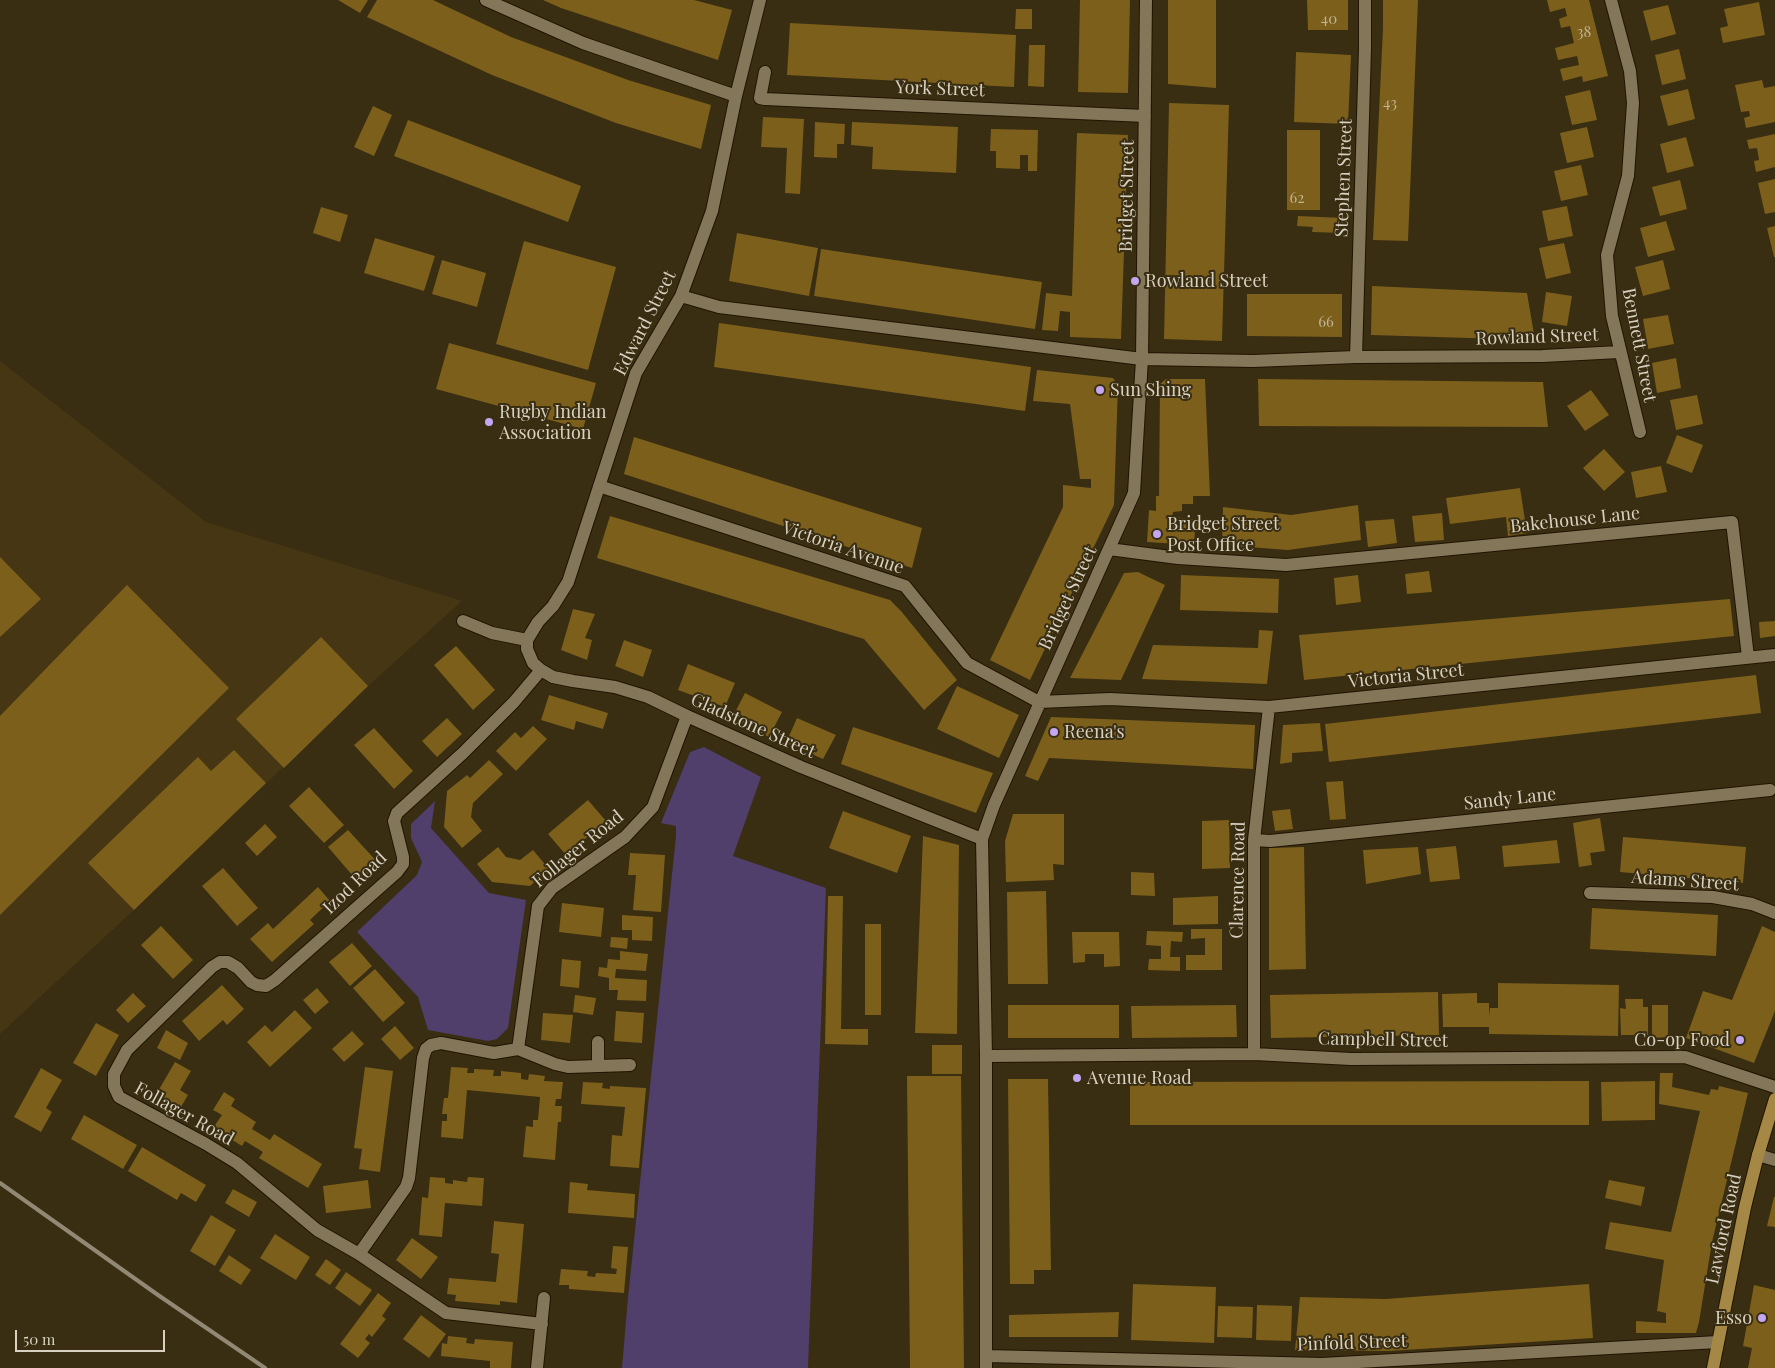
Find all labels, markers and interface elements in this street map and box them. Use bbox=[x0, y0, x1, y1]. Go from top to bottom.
house number: 40 bbox=[1321, 10, 1337, 28]
house number: 38 bbox=[1577, 23, 1591, 41]
street label: York Street bbox=[895, 77, 985, 101]
house number: 43 bbox=[1383, 94, 1397, 112]
street label: Stephen Street bbox=[1331, 118, 1357, 238]
street label: Bridget Street bbox=[1115, 140, 1139, 252]
house number: 62 bbox=[1290, 189, 1304, 207]
street label: Edward Street bbox=[609, 267, 681, 379]
place label: Rowland Street bbox=[1145, 270, 1268, 292]
marker: Rowland Street bbox=[1129, 275, 1141, 287]
street label: Bennett Street bbox=[1617, 286, 1661, 404]
house number: 66 bbox=[1318, 313, 1334, 331]
street label: Rowland Street bbox=[1475, 324, 1599, 350]
place label: Sun Shing bbox=[1110, 379, 1191, 401]
marker: Sun Shing bbox=[1094, 384, 1106, 396]
place label: Rugby Indian Association bbox=[499, 401, 606, 444]
marker: Rugby Indian Association bbox=[483, 416, 495, 428]
street label: Bakehouse Lane bbox=[1509, 502, 1641, 538]
place label: Bridget Street Post Office bbox=[1167, 513, 1279, 556]
street label: Victoria Avenue bbox=[779, 517, 907, 579]
marker: Bridget Street Post Office bbox=[1151, 528, 1163, 540]
street label: Bridget Street bbox=[1034, 542, 1102, 654]
street label: Victoria Street bbox=[1347, 659, 1465, 693]
street label: Gladstone Street bbox=[687, 689, 819, 763]
place label: Reena's bbox=[1064, 721, 1125, 743]
marker: Reena's bbox=[1048, 726, 1060, 738]
street label: Sandy Lane bbox=[1463, 783, 1557, 815]
street label: Follager Road bbox=[528, 806, 628, 892]
street label: Clarence Road bbox=[1226, 821, 1250, 939]
street label: Izod Road bbox=[319, 847, 391, 919]
street label: Adams Street bbox=[1631, 866, 1739, 896]
street label: Campbell Street bbox=[1318, 1028, 1448, 1052]
place label: Co-op Food bbox=[1634, 1029, 1730, 1051]
marker: Co-op Food bbox=[1734, 1034, 1746, 1046]
place label: Avenue Road bbox=[1087, 1067, 1192, 1089]
marker: Avenue Road bbox=[1071, 1072, 1083, 1084]
street label: Follager Road bbox=[130, 1078, 238, 1150]
street label: Lawford Road bbox=[1702, 1172, 1746, 1286]
place label: Esso bbox=[1715, 1307, 1752, 1329]
marker: Esso bbox=[1756, 1312, 1768, 1324]
scale bar bbox=[18, 1320, 168, 1352]
text: 50 m bbox=[23, 1329, 55, 1349]
street label: Pinfold Street bbox=[1297, 1330, 1407, 1356]

